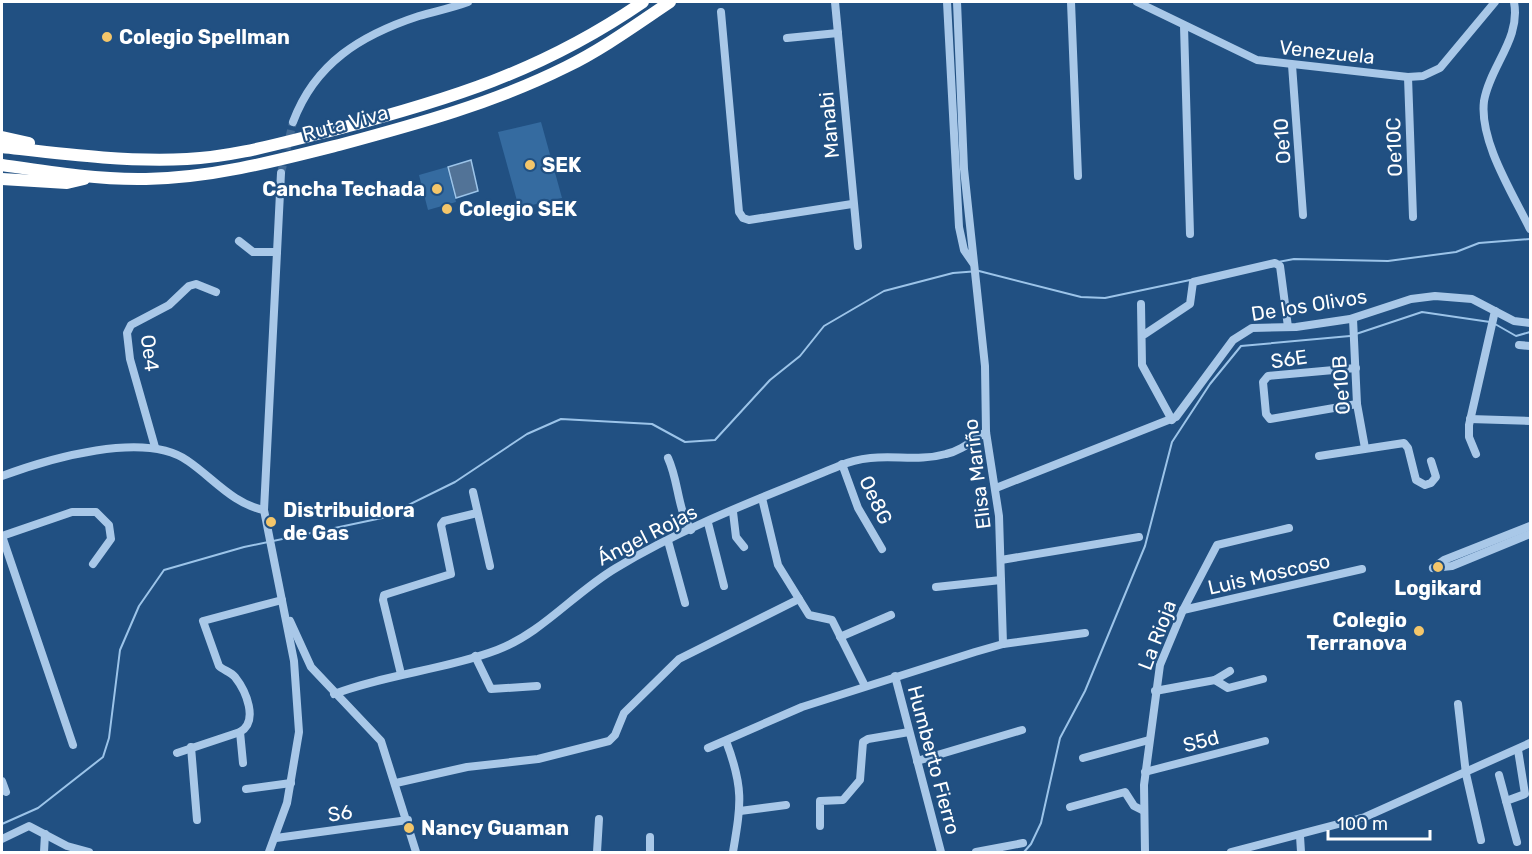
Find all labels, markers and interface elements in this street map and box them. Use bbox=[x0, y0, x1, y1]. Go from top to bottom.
place label: Colegio Spellman bbox=[119, 25, 290, 49]
marker: Colegio Spellman bbox=[100, 30, 114, 44]
street label: Venezuela bbox=[1278, 35, 1376, 69]
street label: Manabi bbox=[814, 91, 844, 159]
street label: Ruta Viva bbox=[299, 100, 391, 146]
street label: Oe10 bbox=[1268, 117, 1296, 165]
street label: Oe10C bbox=[1381, 117, 1407, 177]
place label: SEK bbox=[542, 153, 582, 177]
marker: SEK bbox=[523, 158, 537, 172]
place label: Cancha Techada bbox=[262, 177, 425, 201]
marker: Cancha Techada bbox=[430, 182, 444, 196]
place label: Colegio SEK bbox=[459, 197, 578, 221]
marker: Colegio SEK bbox=[440, 202, 454, 216]
street label: De los Olivos bbox=[1249, 284, 1369, 326]
street label: Oe4 bbox=[136, 333, 164, 373]
street label: S6E bbox=[1269, 345, 1309, 373]
street label: Oe10B bbox=[1327, 355, 1355, 415]
street label: Elisa Mariño bbox=[958, 417, 996, 531]
street label: Oe8G bbox=[854, 472, 898, 528]
place label: Distribuidora de Gas bbox=[283, 498, 415, 545]
street label: Ángel Rojas bbox=[593, 500, 701, 570]
marker: Distribuidora de Gas bbox=[264, 515, 278, 529]
street label: Luis Moscoso bbox=[1206, 548, 1332, 600]
marker: Logikard bbox=[1431, 560, 1445, 574]
place label: Logikard bbox=[1394, 576, 1482, 600]
street label: La Rioja bbox=[1133, 597, 1181, 673]
place label: Colegio Terranova bbox=[1307, 608, 1407, 655]
marker: Colegio Terranova bbox=[1412, 624, 1426, 638]
street label: Humberto Fierro bbox=[903, 683, 965, 837]
street label: S5d bbox=[1180, 725, 1222, 757]
street label: S6 bbox=[326, 799, 354, 827]
scale bar bbox=[1328, 803, 1430, 841]
text: 100 m bbox=[1337, 813, 1388, 835]
place label: Nancy Guaman bbox=[421, 816, 569, 840]
marker: Nancy Guaman bbox=[402, 821, 416, 835]

